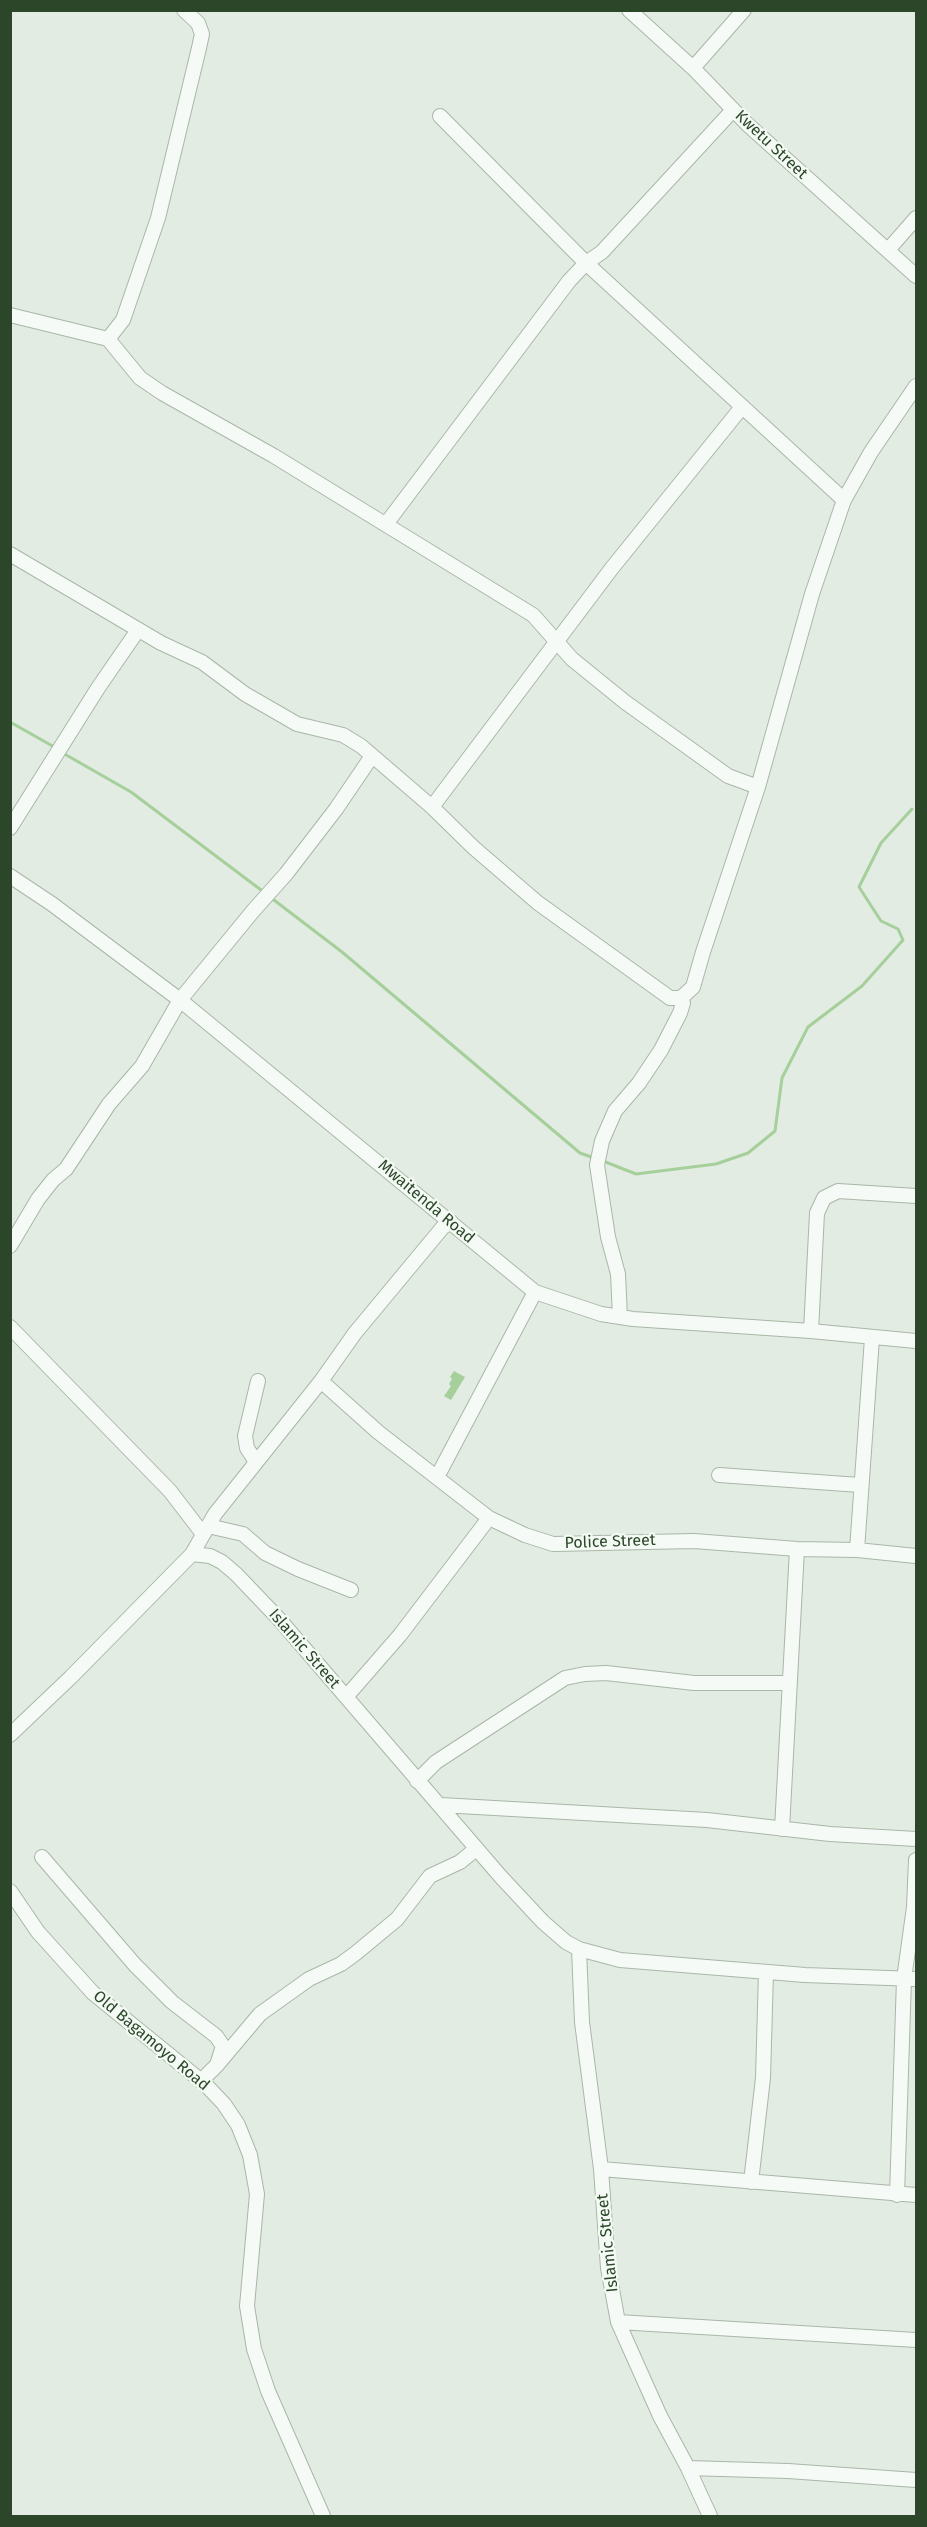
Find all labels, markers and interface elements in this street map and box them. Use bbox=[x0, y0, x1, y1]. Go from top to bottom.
street label: Kwetu Street bbox=[731, 107, 811, 183]
street label: Mwaitenda Road bbox=[374, 1156, 478, 1248]
street label: Police Street bbox=[564, 1531, 656, 1553]
street label: Islamic Street bbox=[264, 1605, 344, 1693]
street label: Old Bagamoyo Road bbox=[89, 1987, 213, 2095]
street label: Islamic Street bbox=[593, 2193, 623, 2293]

